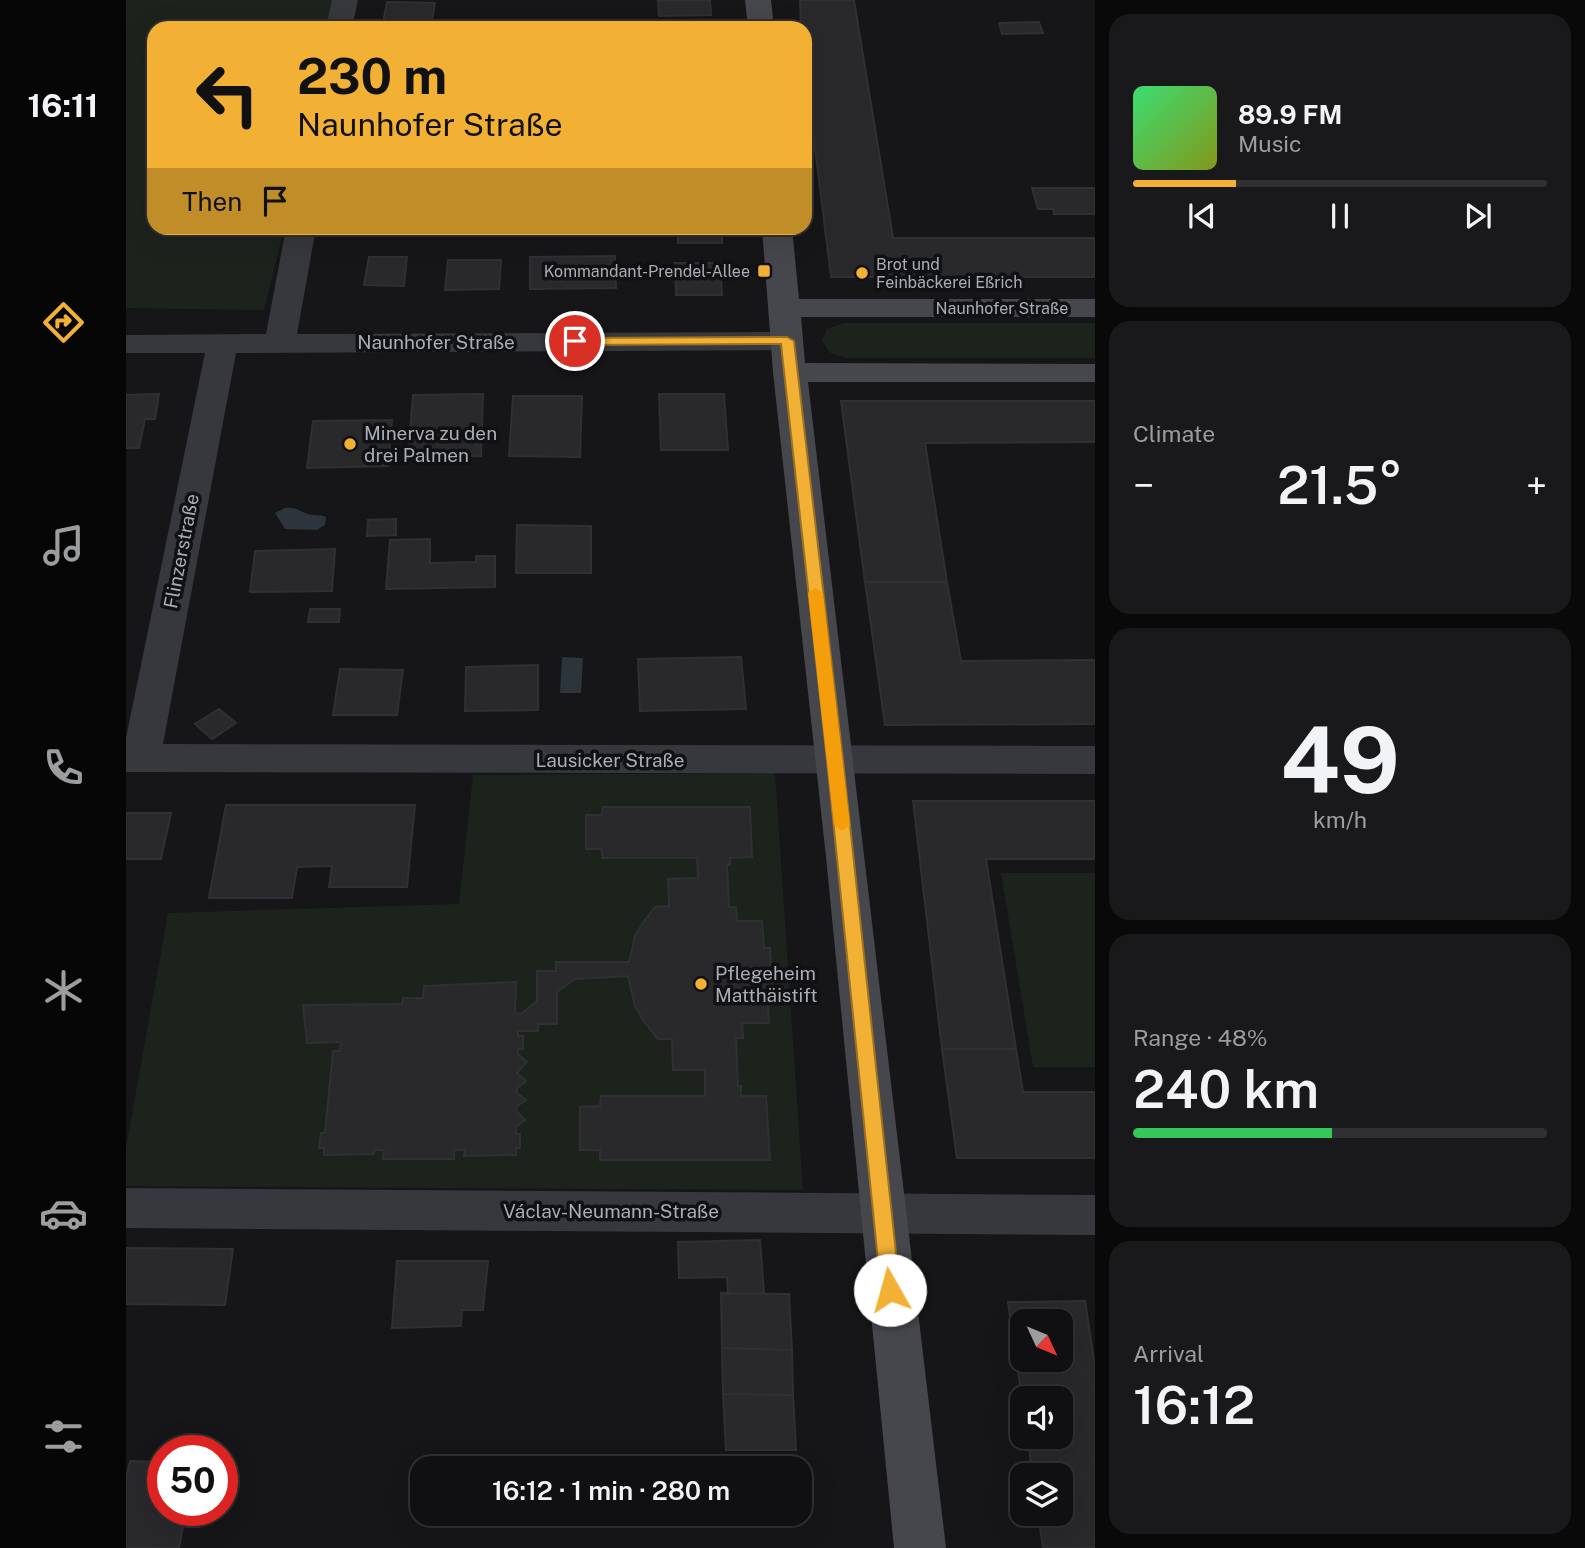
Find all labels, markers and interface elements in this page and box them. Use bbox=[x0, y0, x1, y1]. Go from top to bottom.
text: 230 m bbox=[297, 47, 447, 105]
icon: left bbox=[182, 49, 273, 140]
text: 16:11 bbox=[28, 87, 98, 124]
text: 89.9 FM bbox=[1238, 99, 1342, 130]
text: Naunhofer Straße bbox=[297, 106, 563, 143]
text: Music bbox=[1238, 130, 1302, 157]
icon: arrive bbox=[256, 182, 294, 220]
text: Then bbox=[182, 186, 242, 217]
icon: previous bbox=[1183, 197, 1221, 235]
icon: pause bbox=[1321, 197, 1359, 235]
icon: next bbox=[1459, 197, 1497, 235]
place label: Brot und Feinbäckerei Eßrich bbox=[876, 255, 1022, 292]
place label: Kommandant-Prendel-Allee bbox=[544, 262, 750, 281]
marker: Kommandant-Prendel-Allee bbox=[756, 263, 772, 279]
marker: Brot und Feinbäckerei Eßrich bbox=[854, 265, 870, 281]
icon: directions bbox=[39, 298, 88, 347]
street label: Naunhofer Straße bbox=[936, 299, 1068, 318]
pin bbox=[545, 311, 605, 371]
icon: arrive bbox=[556, 322, 594, 360]
street label: Naunhofer Straße bbox=[357, 331, 515, 353]
text: Climate bbox=[1133, 420, 1215, 447]
place label: Minerva zu den drei Palmen bbox=[364, 422, 497, 466]
marker: Minerva zu den drei Palmen bbox=[342, 436, 358, 452]
text: 21.5° bbox=[1277, 455, 1403, 516]
text: − bbox=[1133, 463, 1154, 508]
text: + bbox=[1526, 463, 1547, 508]
street label: Flinzerstraße bbox=[159, 492, 203, 610]
icon: music bbox=[39, 521, 88, 570]
text: 49 bbox=[1280, 707, 1400, 813]
icon: phone bbox=[39, 743, 88, 792]
street label: Lausicker Straße bbox=[535, 749, 685, 771]
text: km/h bbox=[1313, 806, 1367, 833]
place label: Pflegeheim Matthäistift bbox=[715, 962, 818, 1006]
icon: climate bbox=[39, 966, 88, 1015]
marker: Pflegeheim Matthäistift bbox=[693, 976, 709, 992]
text: Range · 48% bbox=[1133, 1024, 1268, 1051]
text: 240 km bbox=[1133, 1059, 1319, 1120]
icon: car bbox=[39, 1189, 88, 1238]
street label: Václav-Neumann-Straße bbox=[503, 1200, 719, 1222]
position arrow bbox=[853, 1253, 927, 1327]
north arrow bbox=[1010, 1309, 1073, 1372]
map controls bbox=[1010, 1309, 1073, 1526]
text: Arrival bbox=[1133, 1340, 1204, 1367]
text: 16:12 bbox=[1133, 1375, 1255, 1436]
button: sound bbox=[1010, 1386, 1073, 1449]
icon: filters bbox=[39, 1412, 88, 1461]
speed limit sign: 50 bbox=[147, 1435, 238, 1526]
button: layers bbox=[1010, 1463, 1073, 1526]
text: 16:12 · 1 min · 280 m bbox=[492, 1475, 730, 1506]

